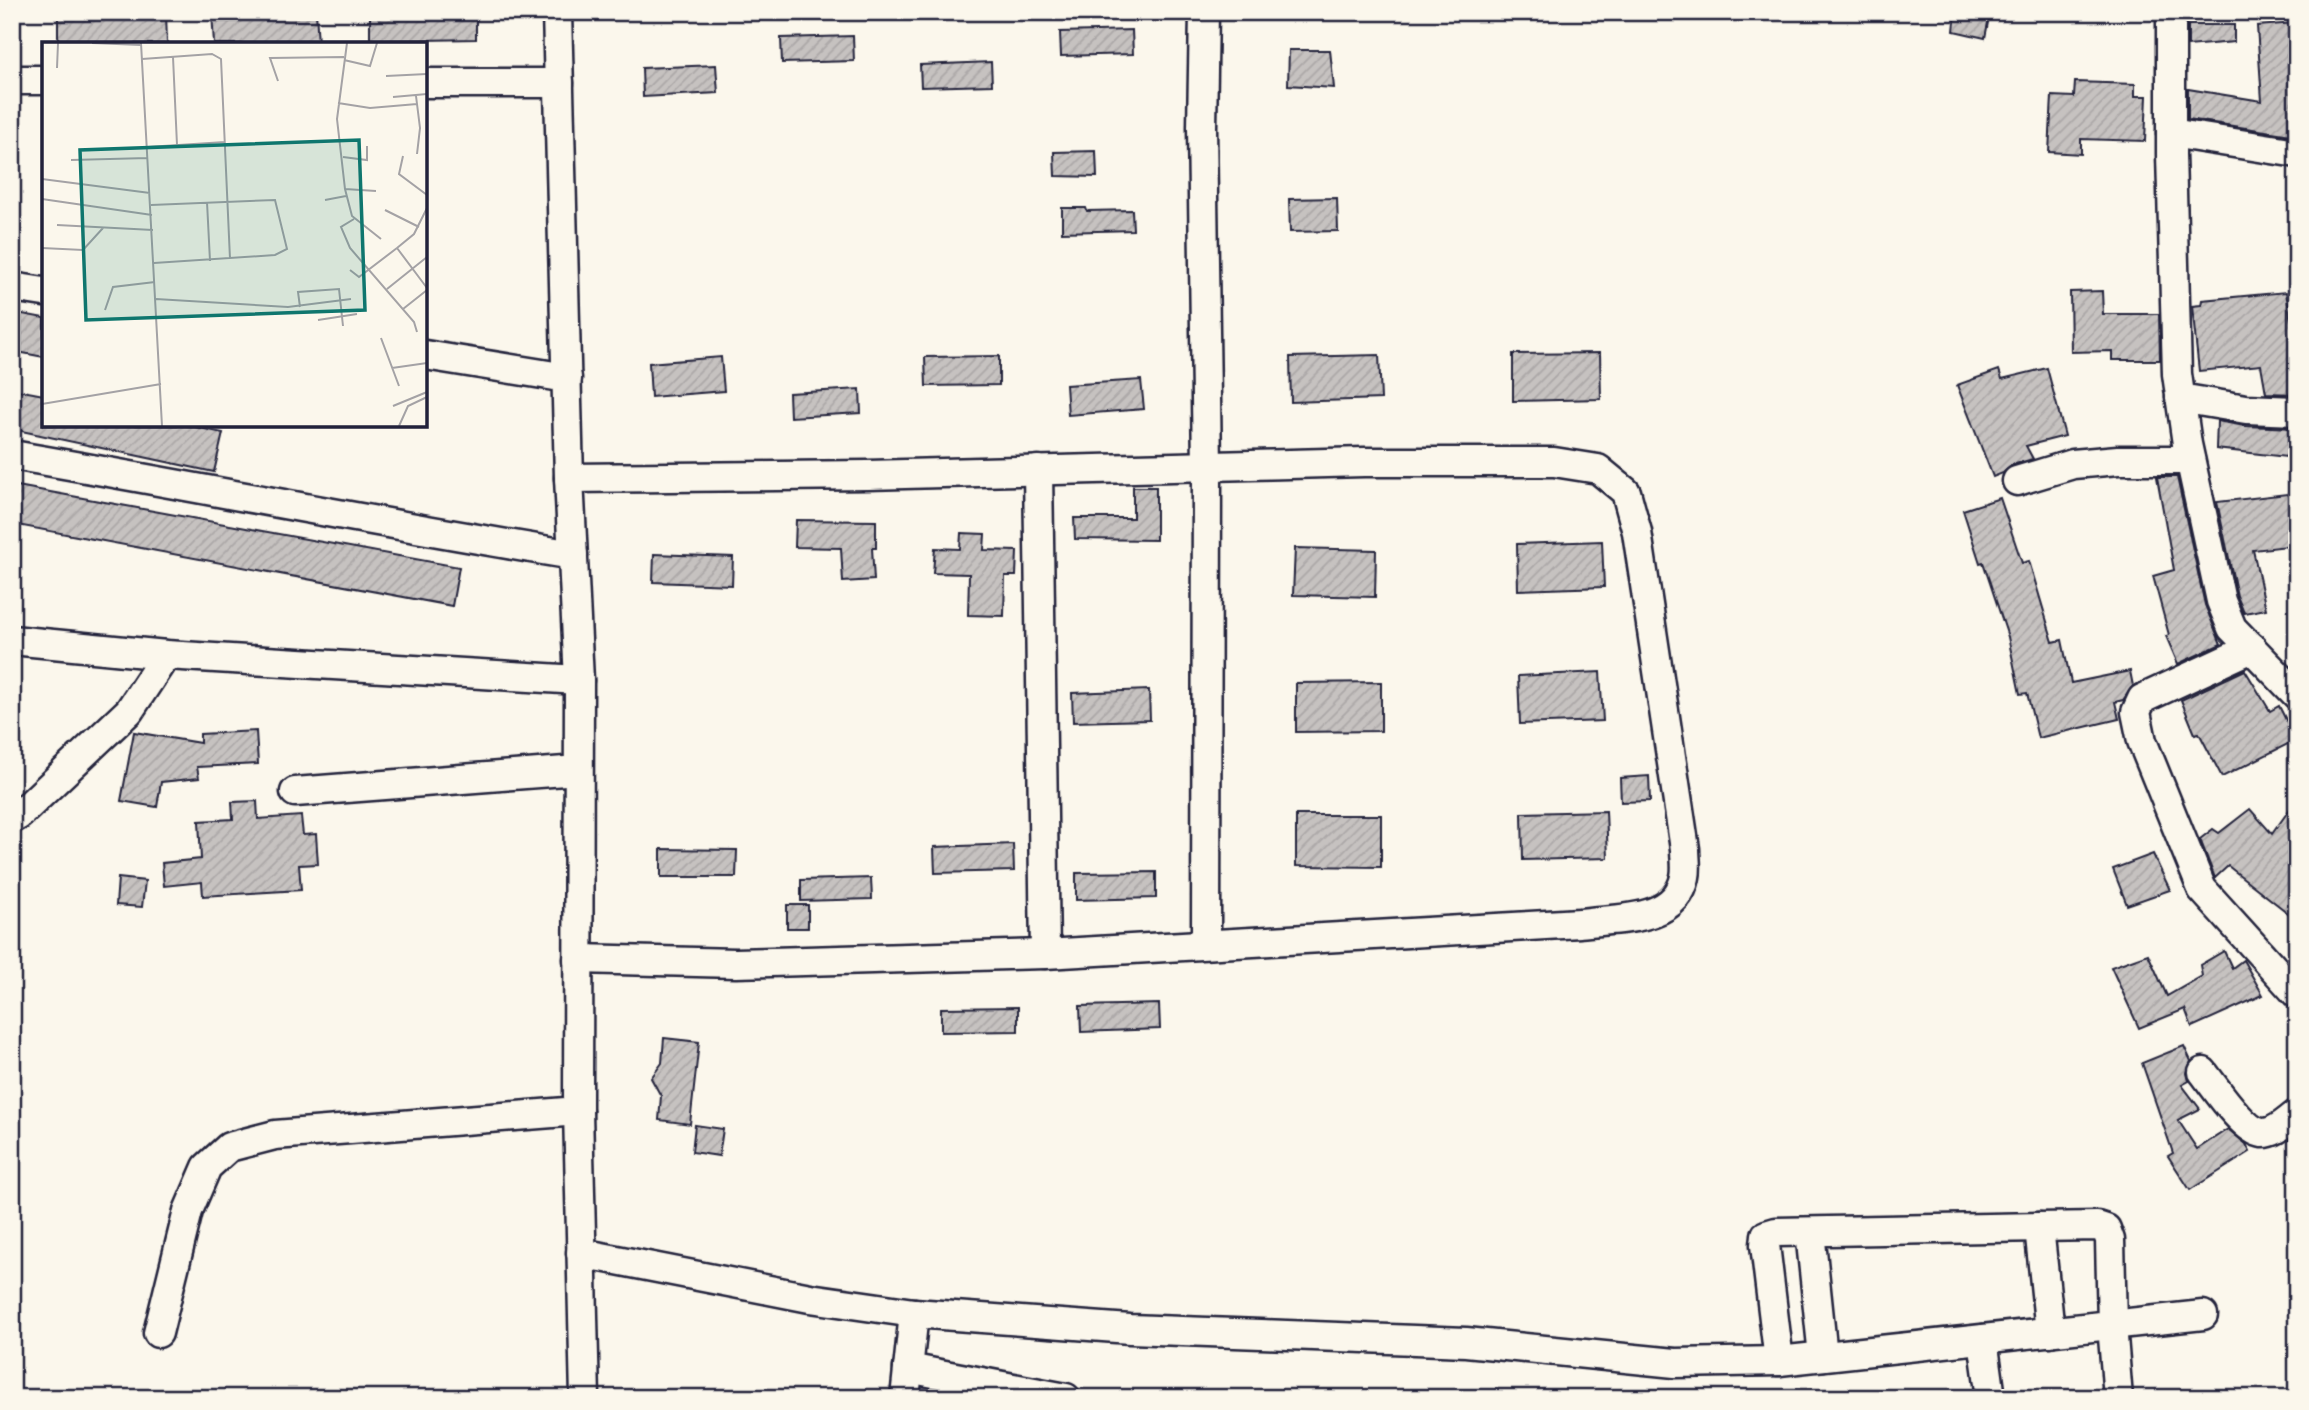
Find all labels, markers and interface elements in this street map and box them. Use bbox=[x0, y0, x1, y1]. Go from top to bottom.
inset map bbox=[42, 42, 427, 427]

